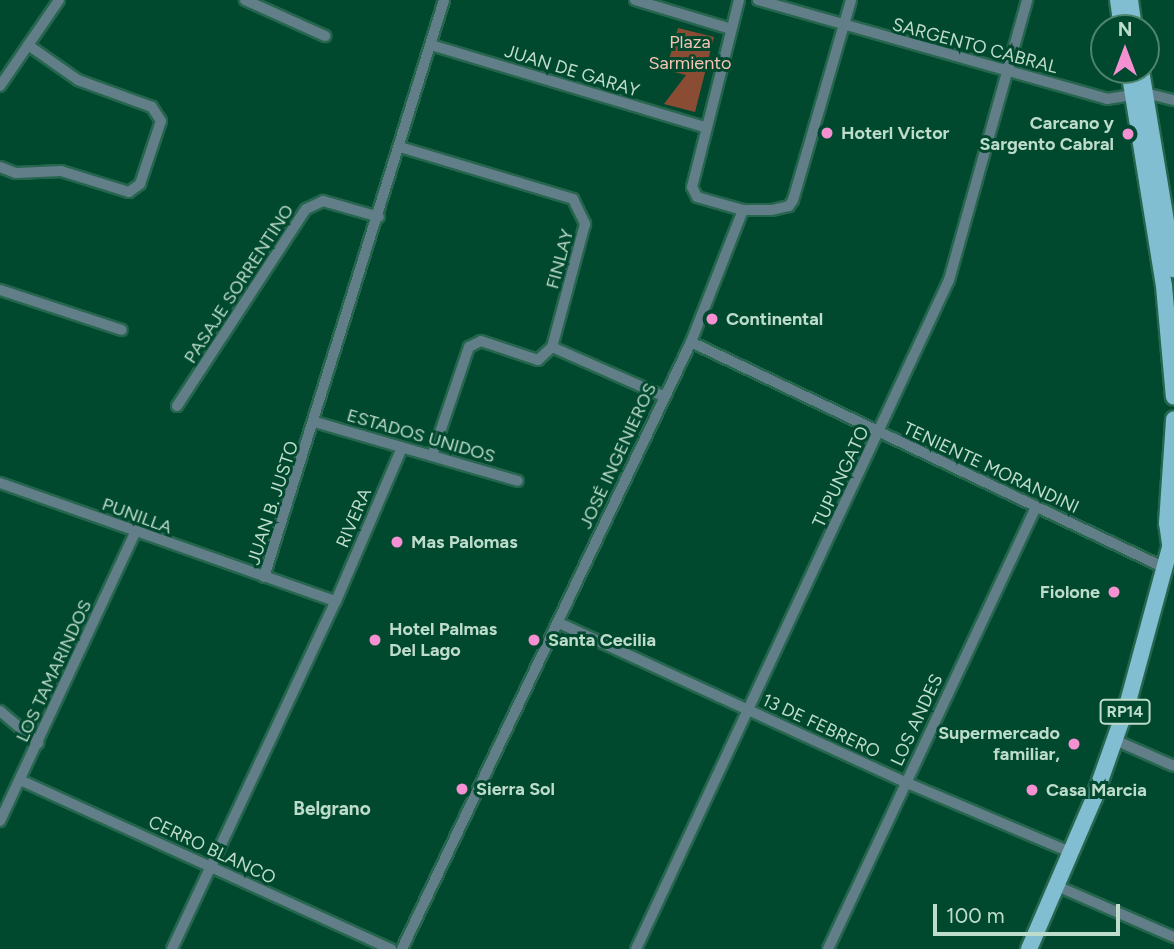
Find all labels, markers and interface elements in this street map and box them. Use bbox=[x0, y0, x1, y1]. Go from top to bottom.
street label: SARGENTO CABRAL bbox=[890, 14, 1060, 78]
north arrow bbox=[1090, 14, 1160, 84]
text: N bbox=[1118, 18, 1132, 41]
park label: Plaza Sarmiento bbox=[649, 32, 731, 74]
street label: JUAN DE GARAY bbox=[502, 40, 642, 102]
place label: Carcano y Sargento Cabral bbox=[980, 113, 1114, 156]
place label: Hoterl Victor bbox=[841, 122, 949, 144]
marker: Hoterl Victor bbox=[819, 125, 835, 141]
marker: Carcano y Sargento Cabral bbox=[1120, 126, 1136, 142]
street label: PASAJE SORRENTINO bbox=[180, 201, 298, 367]
street label: FINLAY bbox=[542, 227, 578, 291]
place label: Continental bbox=[726, 308, 823, 330]
marker: Continental bbox=[704, 311, 720, 327]
street label: JOSÉ INGENIEROS bbox=[575, 380, 661, 532]
street label: ESTADOS UNIDOS bbox=[344, 404, 498, 468]
street label: TENIENTE MORANDINI bbox=[900, 418, 1082, 518]
street label: TUPUNGATO bbox=[808, 423, 874, 531]
street label: JUAN B. JUSTO bbox=[243, 438, 303, 568]
street label: RIVERA bbox=[332, 485, 376, 551]
street label: PUNILLA bbox=[99, 493, 175, 539]
place label: Mas Palomas bbox=[411, 531, 518, 553]
marker: Mas Palomas bbox=[389, 534, 405, 550]
place label: Fiolone bbox=[1040, 581, 1100, 603]
marker: Fiolone bbox=[1106, 584, 1122, 600]
street label: LOS TAMARINDOS bbox=[12, 597, 96, 745]
place label: Hotel Palmas Del Lago bbox=[389, 619, 497, 662]
place label: Santa Cecilia bbox=[548, 629, 656, 651]
marker: Hotel Palmas Del Lago bbox=[367, 632, 383, 648]
marker: Santa Cecilia bbox=[526, 632, 542, 648]
street label: LOS ANDES bbox=[886, 671, 948, 769]
street label: 13 DE FEBRERO bbox=[759, 689, 883, 763]
road number: RP14 bbox=[1099, 699, 1151, 724]
place label: Supermercado familiar, bbox=[938, 723, 1060, 766]
marker: Supermercado familiar, bbox=[1066, 736, 1082, 752]
place label: Sierra Sol bbox=[476, 778, 555, 800]
place label: Casa Marcia bbox=[1046, 779, 1147, 801]
marker: Sierra Sol bbox=[454, 781, 470, 797]
marker: Casa Marcia bbox=[1024, 782, 1040, 798]
district label: Belgrano bbox=[293, 798, 371, 820]
street label: CERRO BLANCO bbox=[145, 811, 279, 889]
scale bar bbox=[936, 890, 1123, 934]
text: 100 m bbox=[946, 903, 1005, 928]

